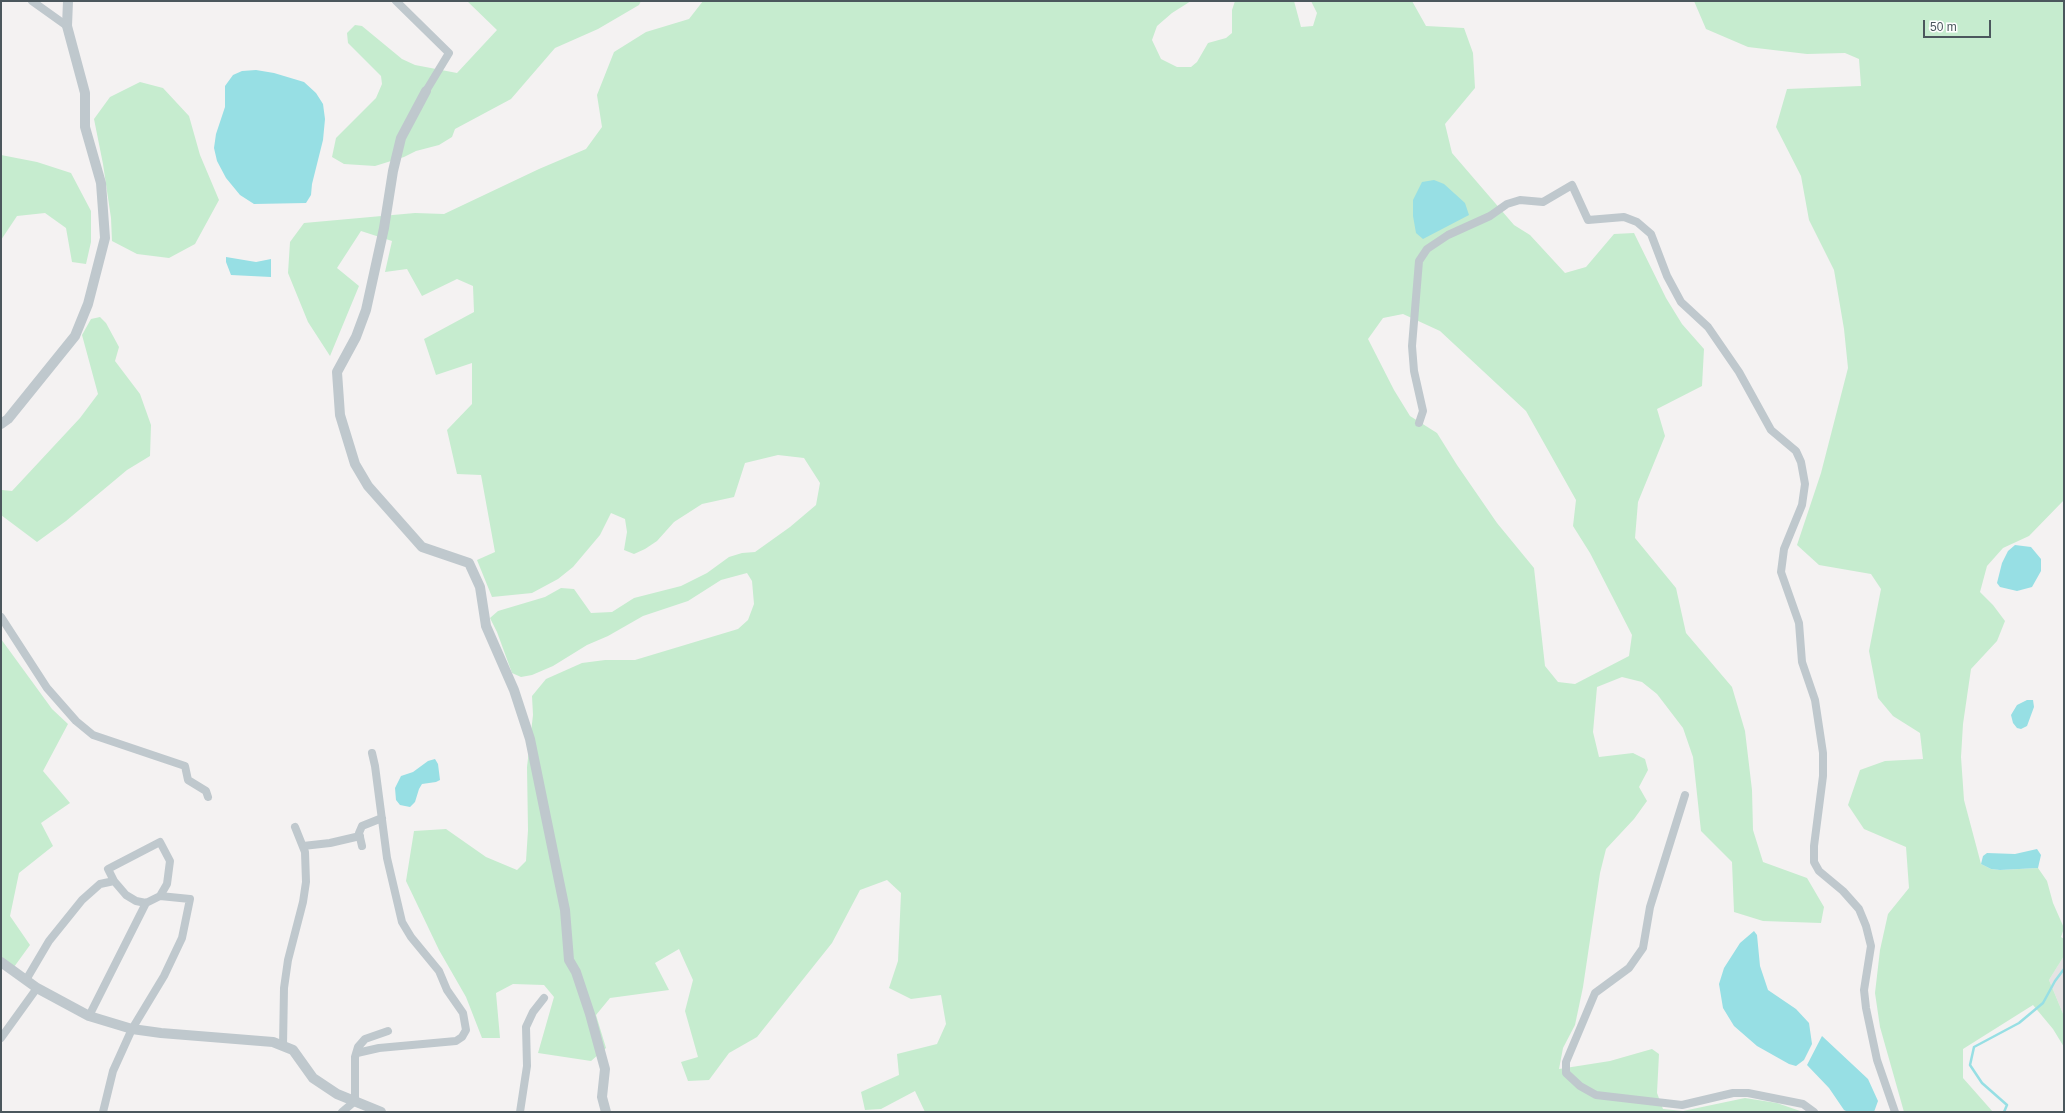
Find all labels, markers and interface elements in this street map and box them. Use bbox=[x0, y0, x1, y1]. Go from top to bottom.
scale bar bbox=[1925, 12, 1993, 38]
text: 50 m bbox=[1930, 20, 1957, 34]

